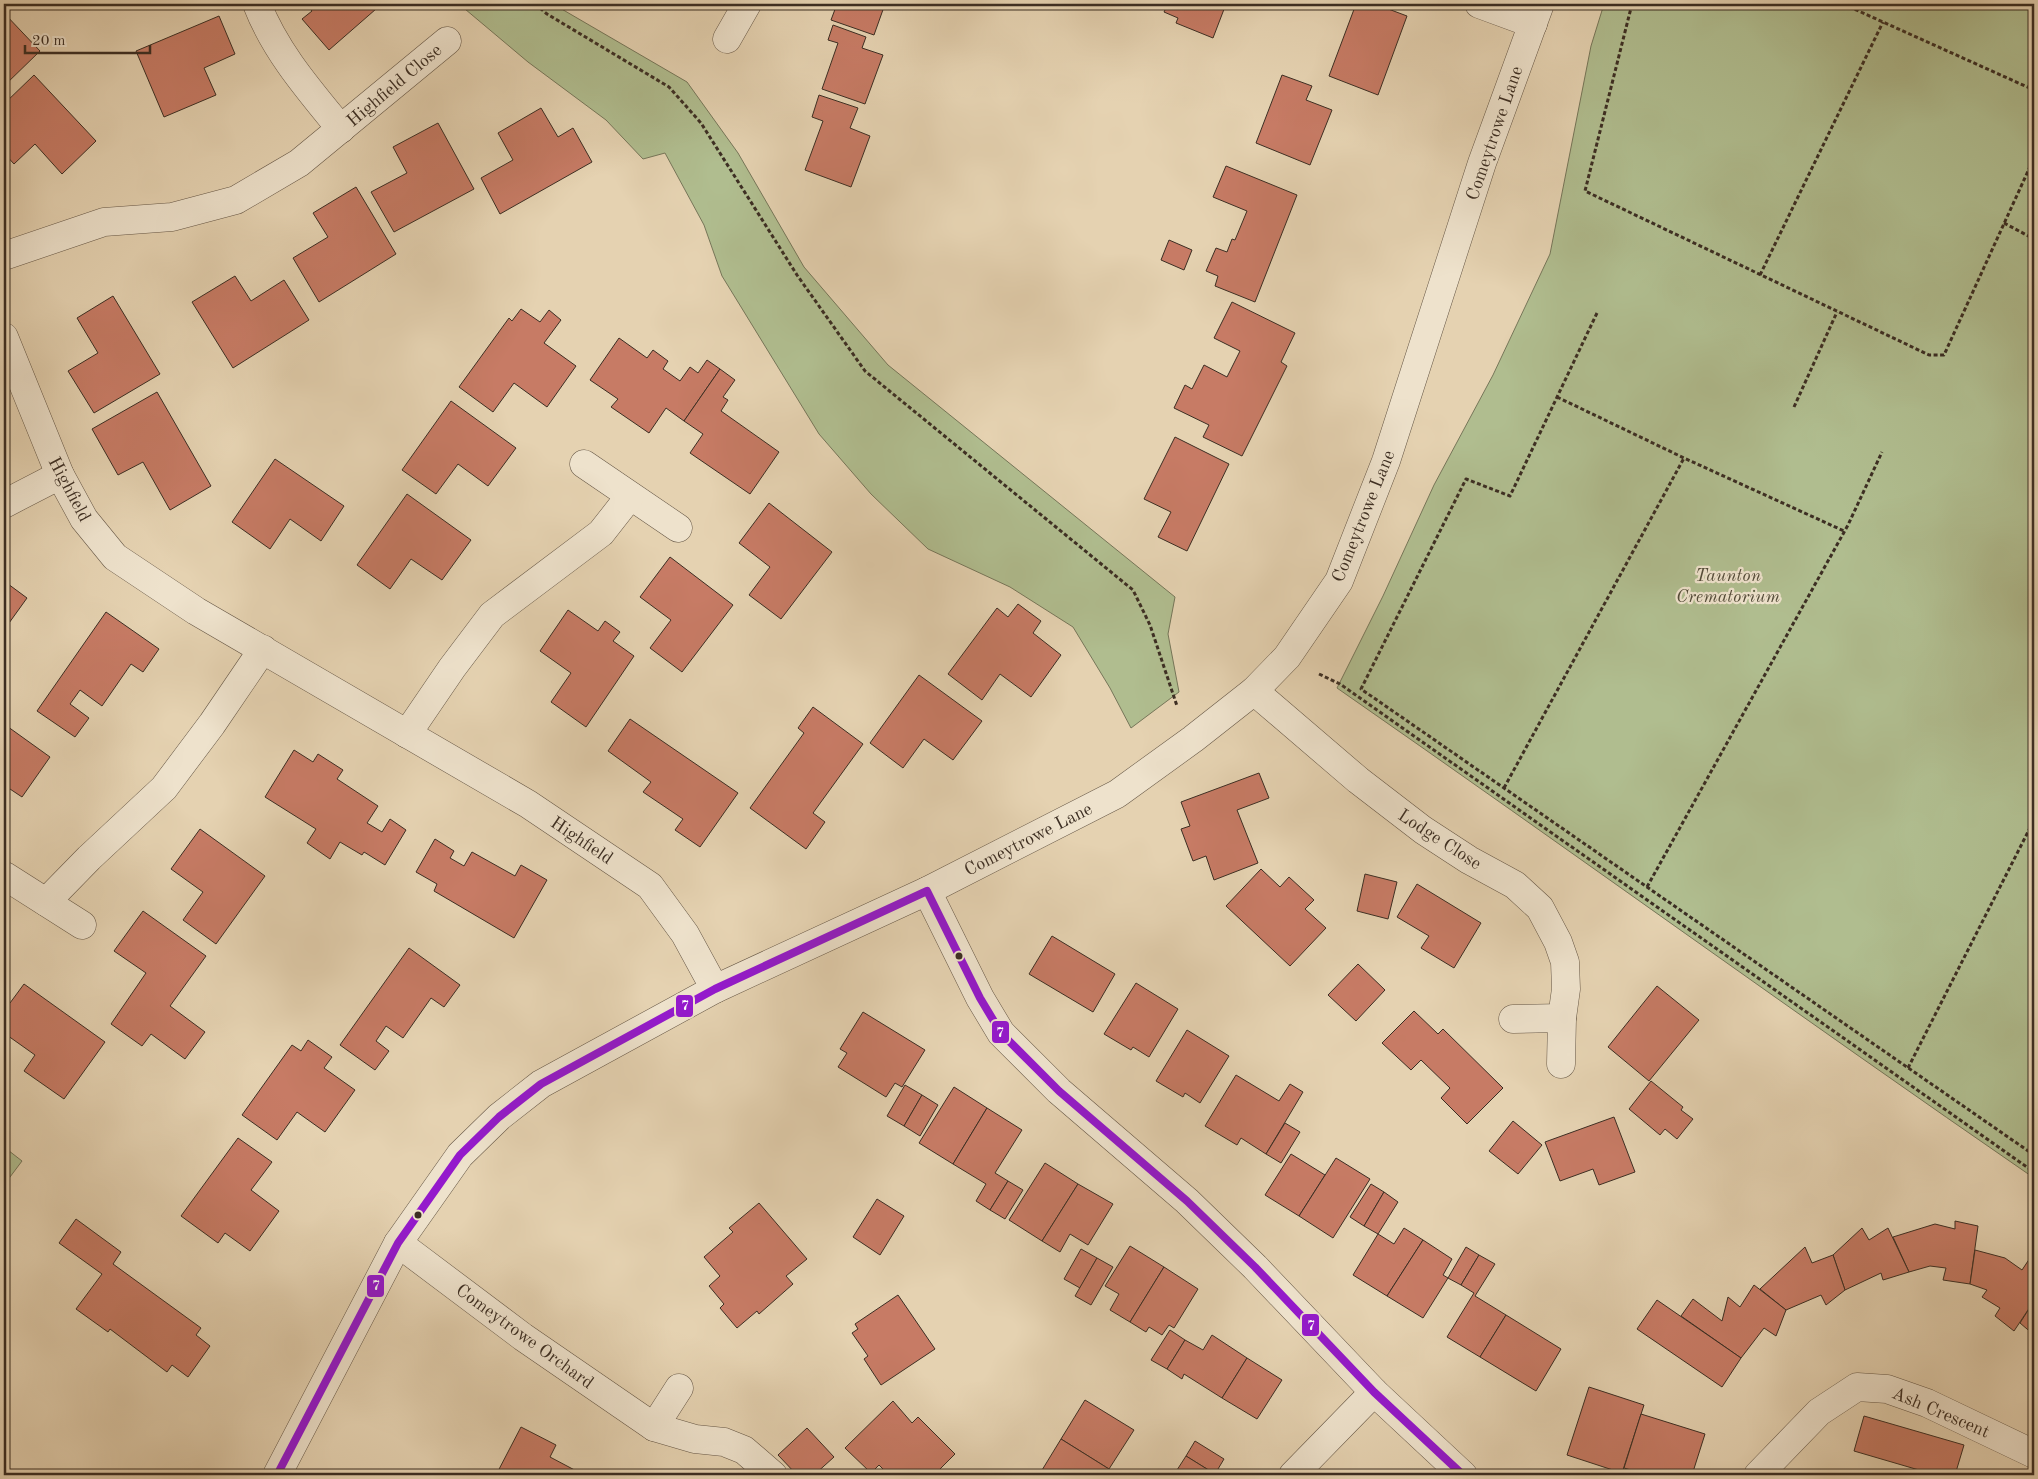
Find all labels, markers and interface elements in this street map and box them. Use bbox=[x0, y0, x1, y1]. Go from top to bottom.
scale bar bbox=[25, 22, 150, 54]
text: 20 m bbox=[32, 34, 66, 49]
street label: Highfield Close bbox=[344, 41, 445, 130]
street label: Comeytrowe Lane bbox=[1464, 64, 1526, 203]
street label: Comeytrowe Lane bbox=[1329, 448, 1399, 585]
street label: Highfield bbox=[45, 454, 94, 525]
park label: Taunton Crematorium bbox=[1676, 567, 1780, 606]
street label: Comeytrowe Lane bbox=[962, 800, 1095, 880]
street label: Lodge Close bbox=[1395, 806, 1484, 873]
street label: Highfield bbox=[547, 814, 616, 868]
unlabelled marker bbox=[954, 951, 964, 961]
line badge: 7 bbox=[675, 994, 694, 1018]
text: 7 bbox=[681, 999, 689, 1013]
line badge: 7 bbox=[991, 1020, 1010, 1044]
text: 7 bbox=[996, 1026, 1004, 1040]
unlabelled marker bbox=[413, 1210, 423, 1220]
line badge: 7 bbox=[366, 1274, 385, 1298]
text: 7 bbox=[372, 1279, 380, 1293]
street label: Comeytrowe Orchard bbox=[452, 1281, 597, 1393]
line badge: 7 bbox=[1301, 1313, 1320, 1337]
text: 7 bbox=[1307, 1319, 1315, 1333]
street label: Ash Crescent bbox=[1889, 1384, 1992, 1442]

